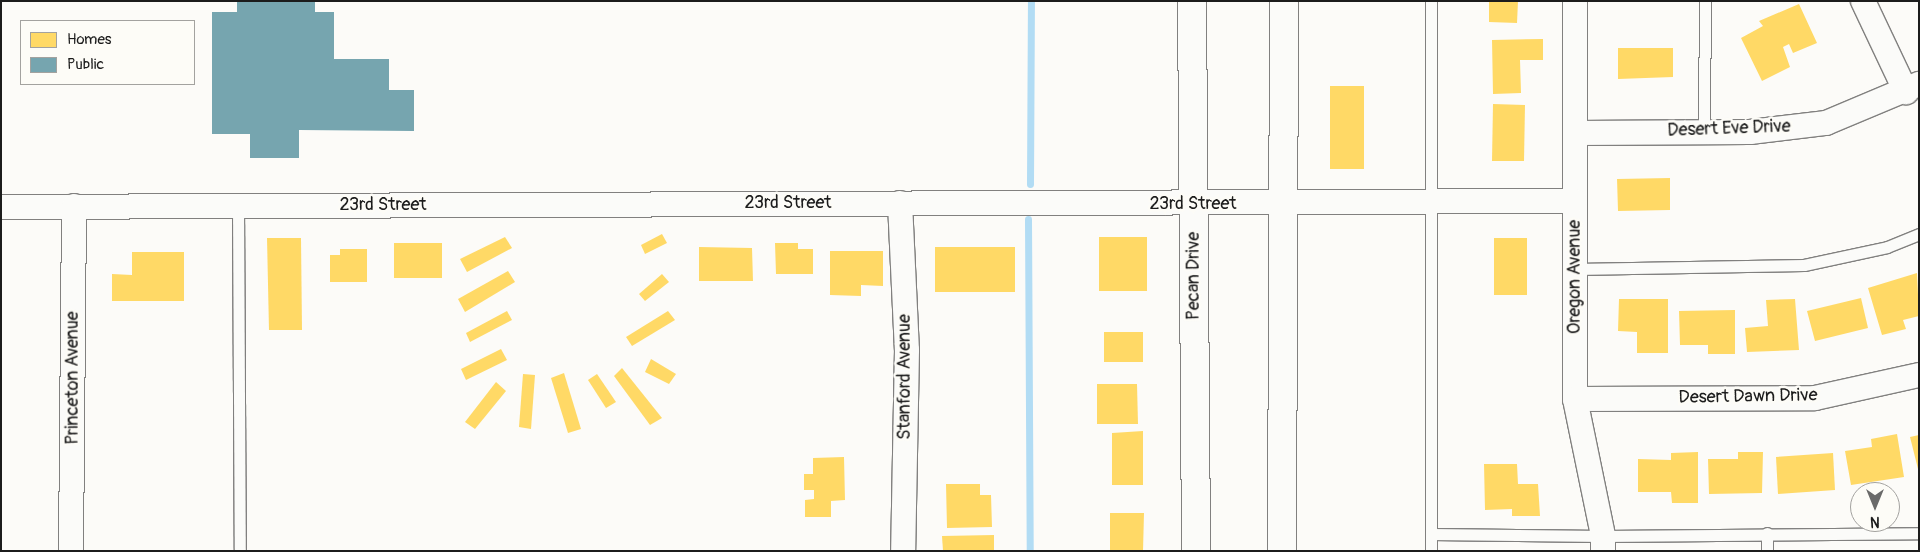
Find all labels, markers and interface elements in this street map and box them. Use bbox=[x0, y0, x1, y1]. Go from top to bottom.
legend bbox=[20, 20, 195, 85]
text: Homes bbox=[67, 30, 112, 49]
text: Public bbox=[67, 55, 104, 74]
street label: Desert Eve Drive bbox=[1667, 116, 1791, 142]
street label: 23rd Street bbox=[744, 192, 832, 214]
street label: 23rd Street bbox=[1149, 193, 1237, 215]
street label: 23rd Street bbox=[339, 194, 427, 216]
street label: Oregon Avenue bbox=[1564, 220, 1586, 334]
street label: Pecan Drive bbox=[1183, 232, 1205, 320]
street label: Princeton Avenue bbox=[62, 311, 84, 445]
street label: Stanford Avenue bbox=[894, 314, 916, 440]
street label: Desert Dawn Drive bbox=[1678, 385, 1818, 409]
north arrow bbox=[1850, 482, 1900, 532]
text: N bbox=[1870, 513, 1880, 530]

